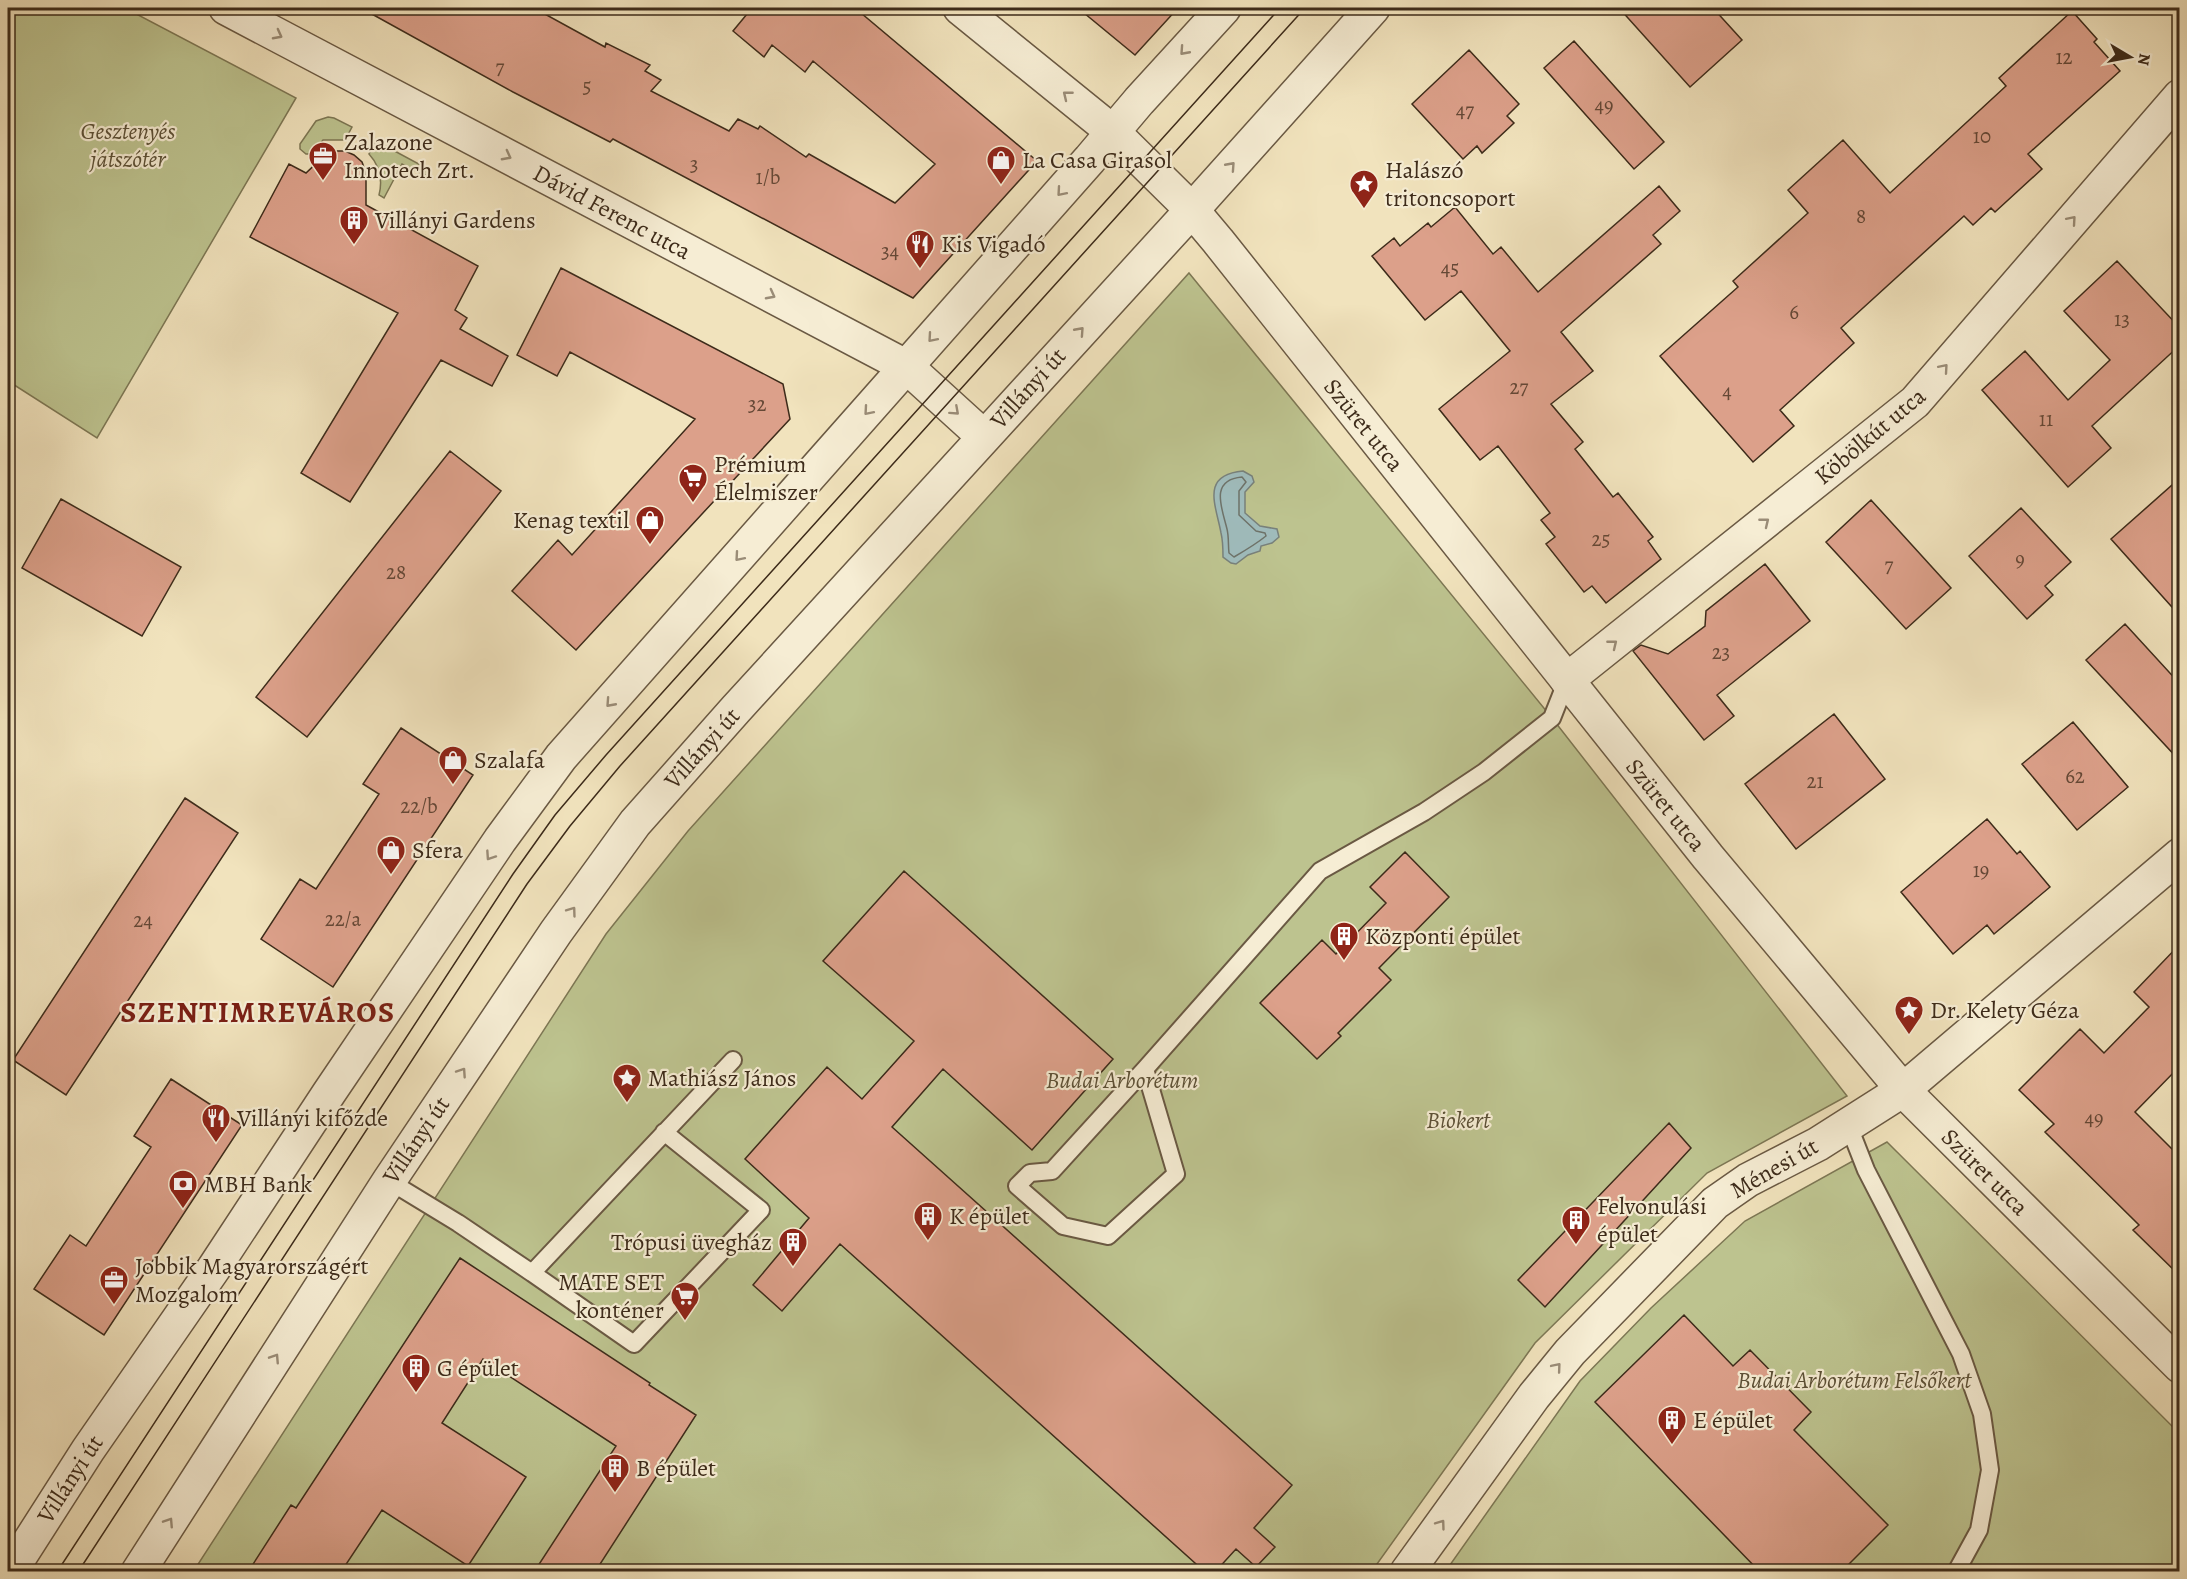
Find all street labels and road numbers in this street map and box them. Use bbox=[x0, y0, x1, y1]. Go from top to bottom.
street label: Dávid Ferenc utca bbox=[527, 157, 697, 267]
street label: Villányi út bbox=[982, 340, 1073, 436]
street label: Szüret utca bbox=[1317, 372, 1412, 479]
street label: Köbölkút utca bbox=[1808, 380, 1933, 492]
street label: Villányi út bbox=[656, 700, 747, 796]
street label: Szüret utca bbox=[1619, 752, 1714, 859]
street label: Villányi út bbox=[374, 1090, 457, 1191]
street label: Szüret utca bbox=[1934, 1121, 2036, 1223]
street label: Ménesi út bbox=[1724, 1130, 1824, 1206]
street label: Villányi út bbox=[29, 1429, 110, 1530]

